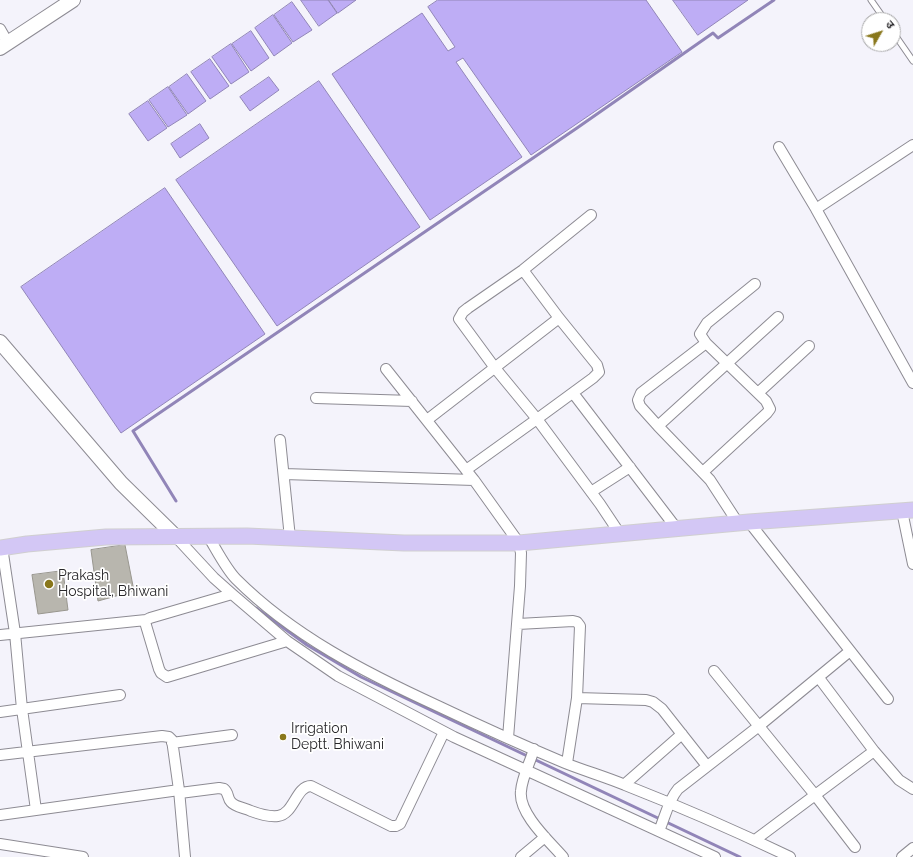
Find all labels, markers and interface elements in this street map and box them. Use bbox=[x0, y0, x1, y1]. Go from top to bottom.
north arrow bbox=[861, 12, 901, 52]
text: उ bbox=[883, 18, 897, 31]
place label: Prakash Hospital, Bhiwani bbox=[58, 568, 168, 600]
marker: Prakash Hospital, Bhiwani bbox=[43, 578, 55, 590]
place label: Irrigation Deptt. Bhiwani bbox=[291, 721, 384, 754]
marker: Irrigation Deptt. Bhiwani bbox=[278, 732, 288, 742]

